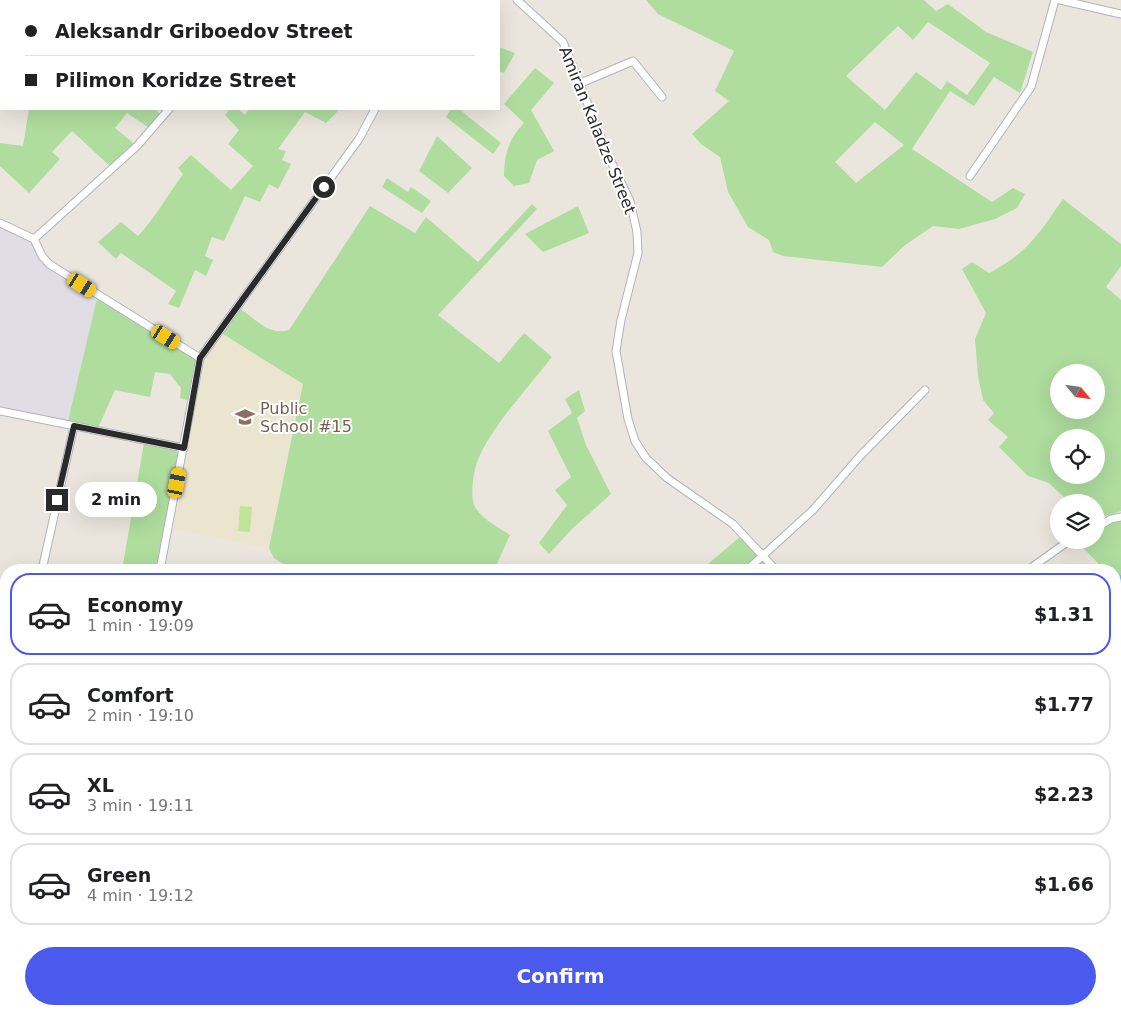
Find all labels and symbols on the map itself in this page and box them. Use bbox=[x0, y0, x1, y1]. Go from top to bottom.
street label: Amiran Kaladze Street bbox=[555, 44, 640, 217]
route start bbox=[313, 176, 335, 198]
car bbox=[65, 271, 98, 299]
car bbox=[149, 323, 182, 351]
north arrow bbox=[1050, 364, 1105, 419]
place label: Public School #15 bbox=[260, 399, 352, 436]
school or university icon: Public School #15 bbox=[234, 406, 256, 428]
car bbox=[166, 467, 187, 499]
callout: 2 min bbox=[74, 482, 157, 518]
route end bbox=[46, 489, 68, 511]

